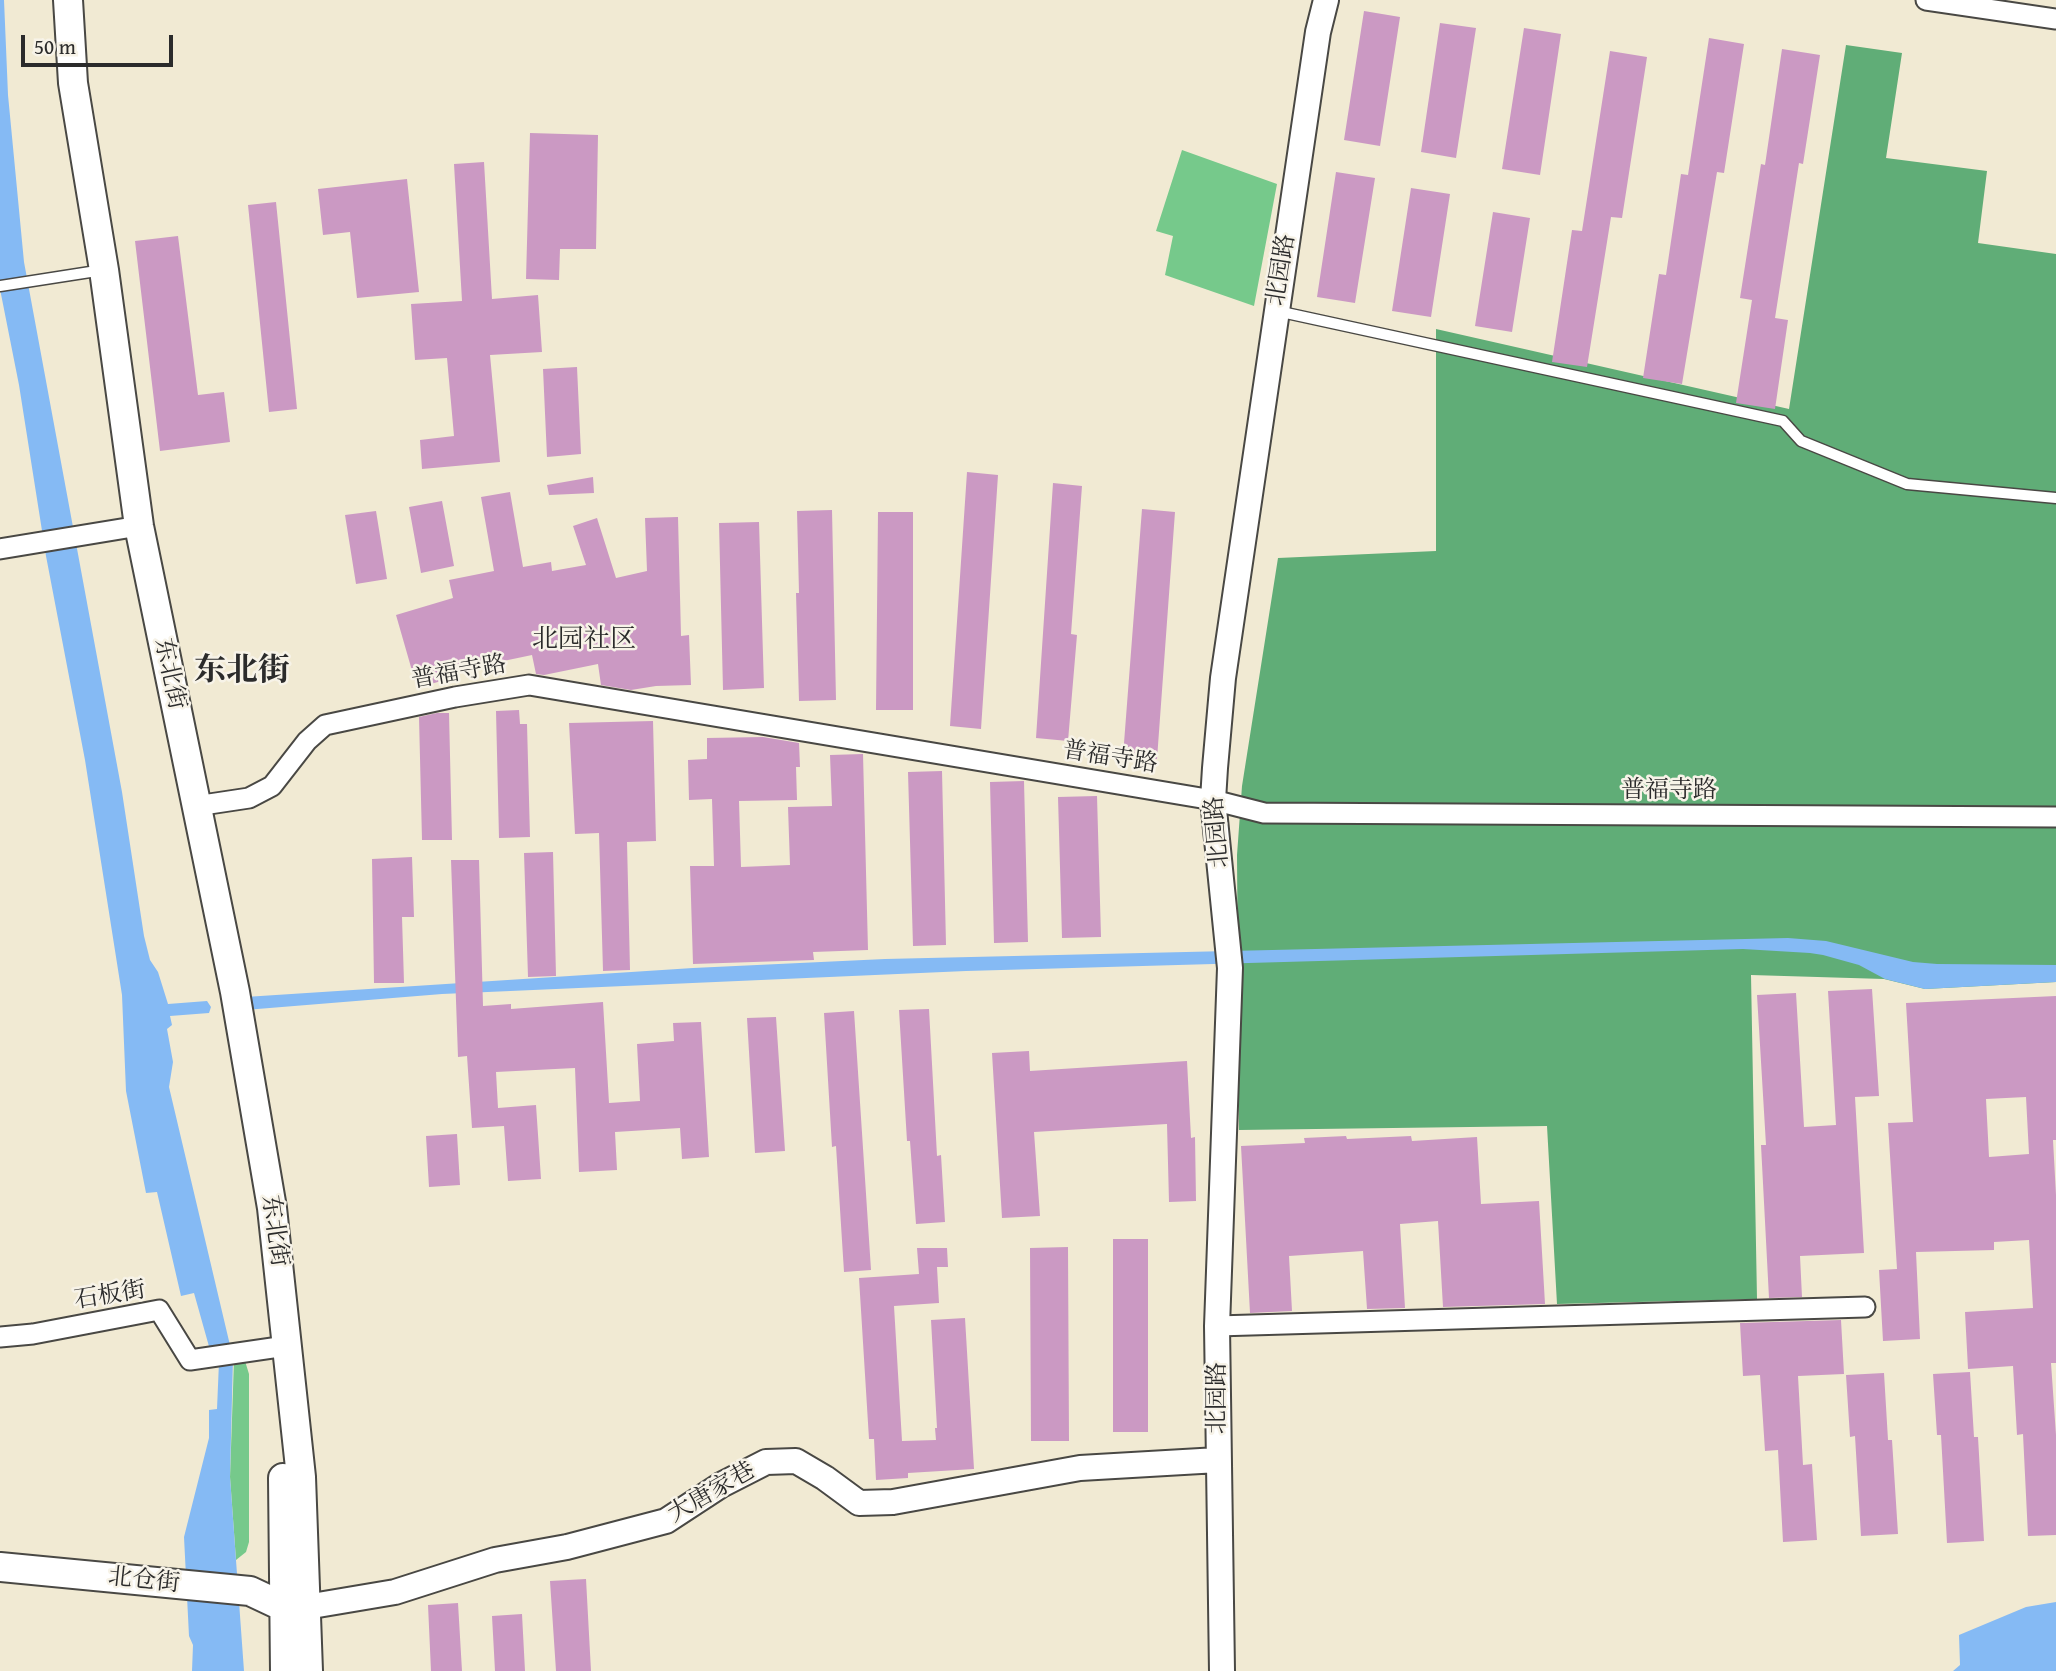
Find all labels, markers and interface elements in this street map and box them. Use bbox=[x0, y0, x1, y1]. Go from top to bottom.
scale bar bbox=[24, 21, 177, 65]
text: 50 m bbox=[34, 31, 76, 62]
street label: 北园路 bbox=[1262, 232, 1302, 308]
district label: 北园社区 bbox=[532, 624, 636, 656]
street label: 东北街 bbox=[147, 636, 191, 712]
street label: 普福寺路 bbox=[409, 650, 509, 696]
district label: 东北街 bbox=[194, 653, 290, 691]
street label: 普福寺路 bbox=[1060, 736, 1160, 780]
street label: 普福寺路 bbox=[1621, 777, 1717, 805]
street label: 北园路 bbox=[1201, 795, 1235, 869]
street label: 东北街 bbox=[255, 1193, 293, 1269]
street label: 石板街 bbox=[72, 1276, 148, 1316]
street label: 北园路 bbox=[1204, 1362, 1232, 1434]
street label: 大唐家巷 bbox=[663, 1457, 761, 1529]
street label: 北仓街 bbox=[107, 1563, 181, 1599]

